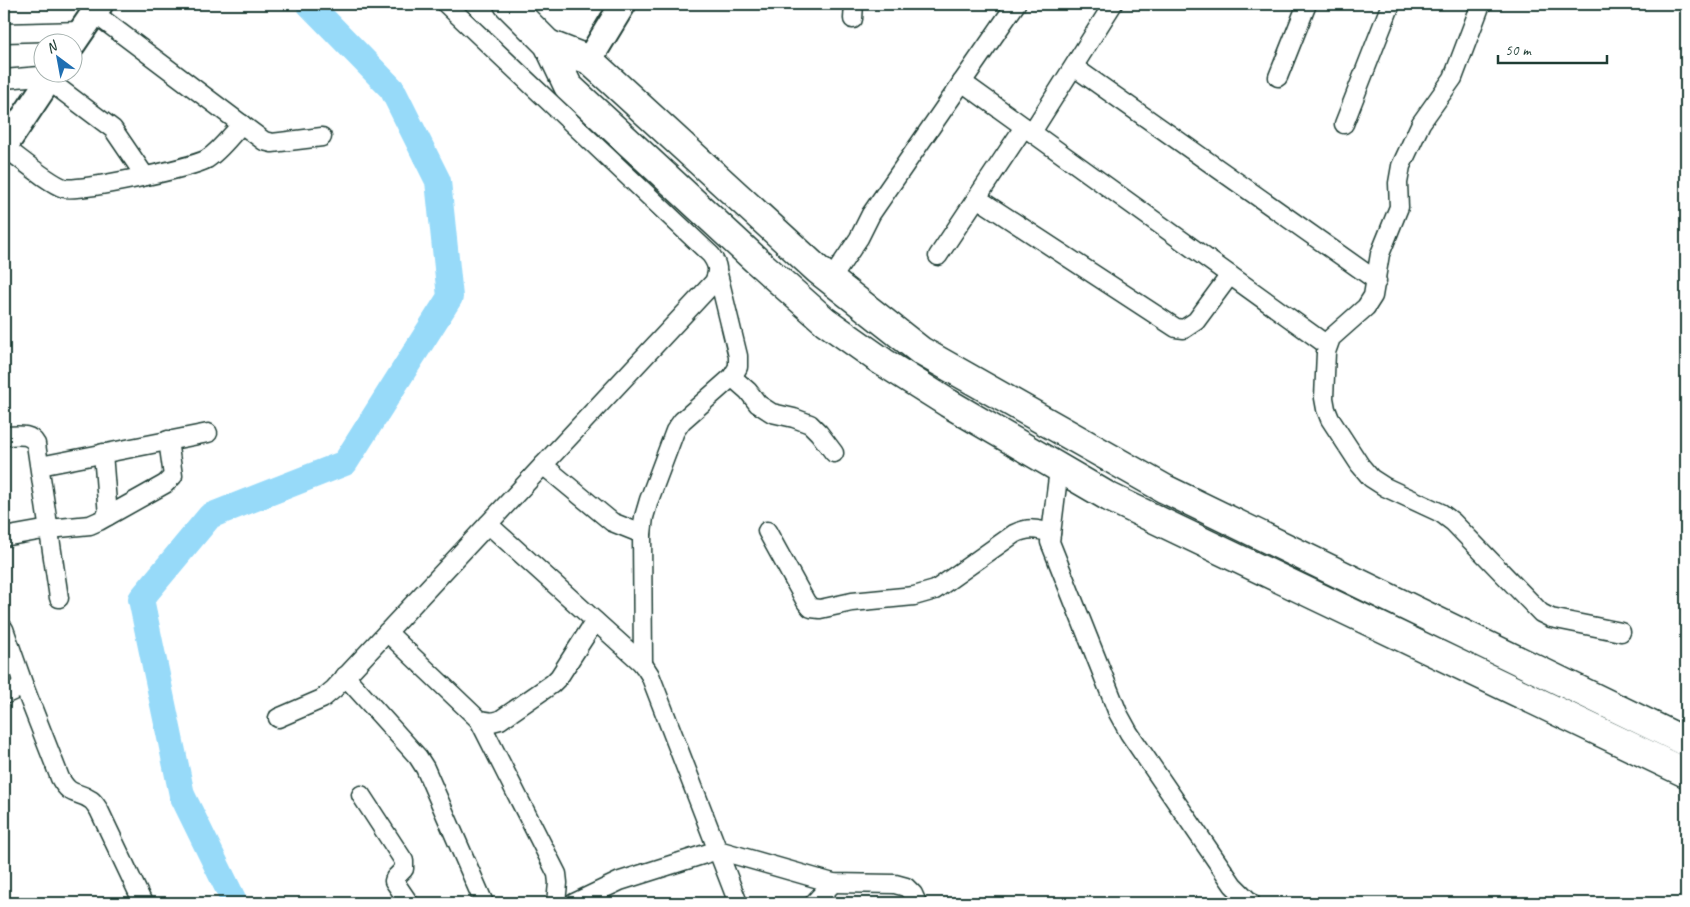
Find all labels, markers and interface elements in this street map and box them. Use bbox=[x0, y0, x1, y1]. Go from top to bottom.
north arrow bbox=[32, 32, 82, 82]
scale bar bbox=[1498, 32, 1606, 64]
text: N bbox=[43, 37, 62, 57]
text: 50 m bbox=[1505, 41, 1532, 60]

